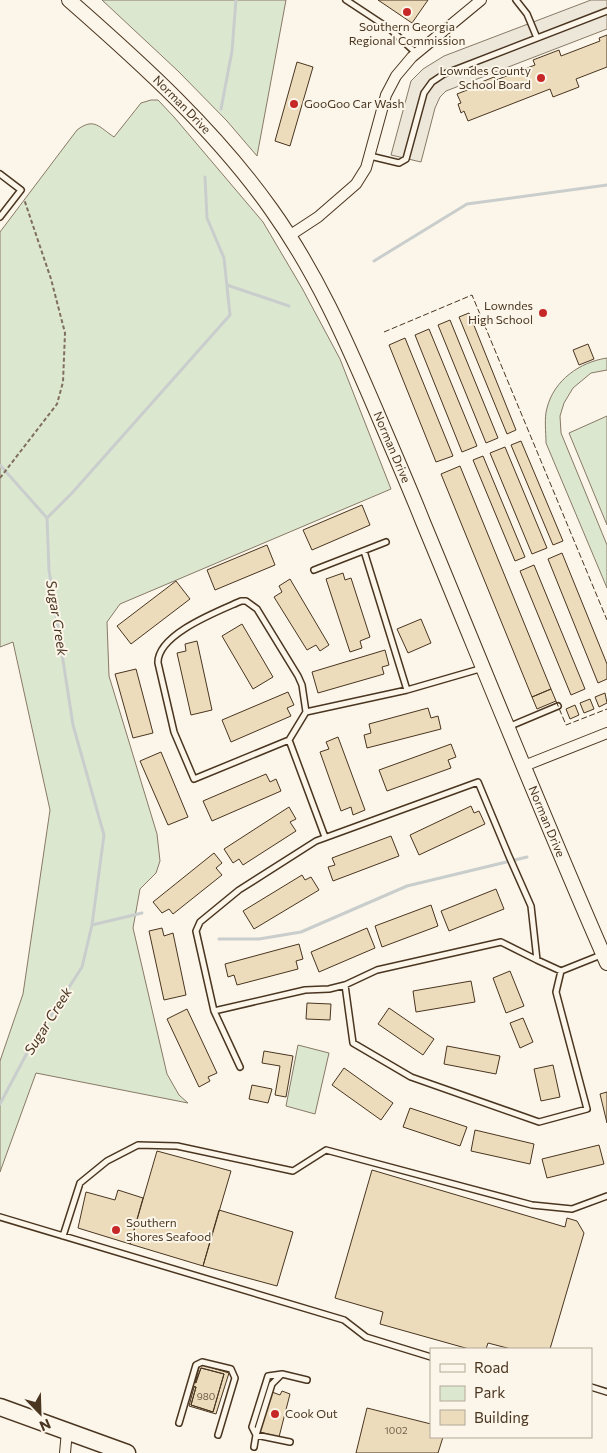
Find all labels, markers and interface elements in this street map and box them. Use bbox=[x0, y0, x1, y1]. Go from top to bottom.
marker: Southern Georgia Regional Commission bbox=[401, 6, 413, 18]
place label: Southern Georgia Regional Commission bbox=[349, 19, 465, 47]
place label: Lowndes County School Board bbox=[440, 63, 531, 91]
street label: Norman Drive bbox=[151, 72, 214, 136]
marker: Lowndes County School Board bbox=[535, 72, 547, 84]
place label: GooGoo Car Wash bbox=[304, 96, 404, 110]
marker: GooGoo Car Wash bbox=[288, 98, 300, 110]
place label: Lowndes High School bbox=[468, 298, 533, 326]
marker: Lowndes High School bbox=[537, 307, 549, 319]
street label: Norman Drive bbox=[371, 409, 414, 485]
water label: Sugar Creek bbox=[43, 579, 72, 657]
street label: Norman Drive bbox=[526, 783, 569, 859]
water label: Sugar Creek bbox=[20, 983, 75, 1058]
place label: Southern Shores Seafood bbox=[126, 1215, 211, 1243]
marker: Southern Shores Seafood bbox=[110, 1224, 122, 1236]
legend bbox=[430, 1348, 592, 1438]
text: Road bbox=[474, 1358, 509, 1376]
text: Park bbox=[474, 1383, 505, 1401]
north arrow bbox=[15, 1388, 65, 1438]
house number: 980 bbox=[197, 1390, 215, 1402]
place label: Cook Out bbox=[285, 1406, 338, 1420]
marker: Cook Out bbox=[269, 1408, 281, 1420]
text: Building bbox=[474, 1408, 529, 1426]
text: N bbox=[37, 1416, 53, 1435]
house number: 1002 bbox=[385, 1424, 408, 1436]

